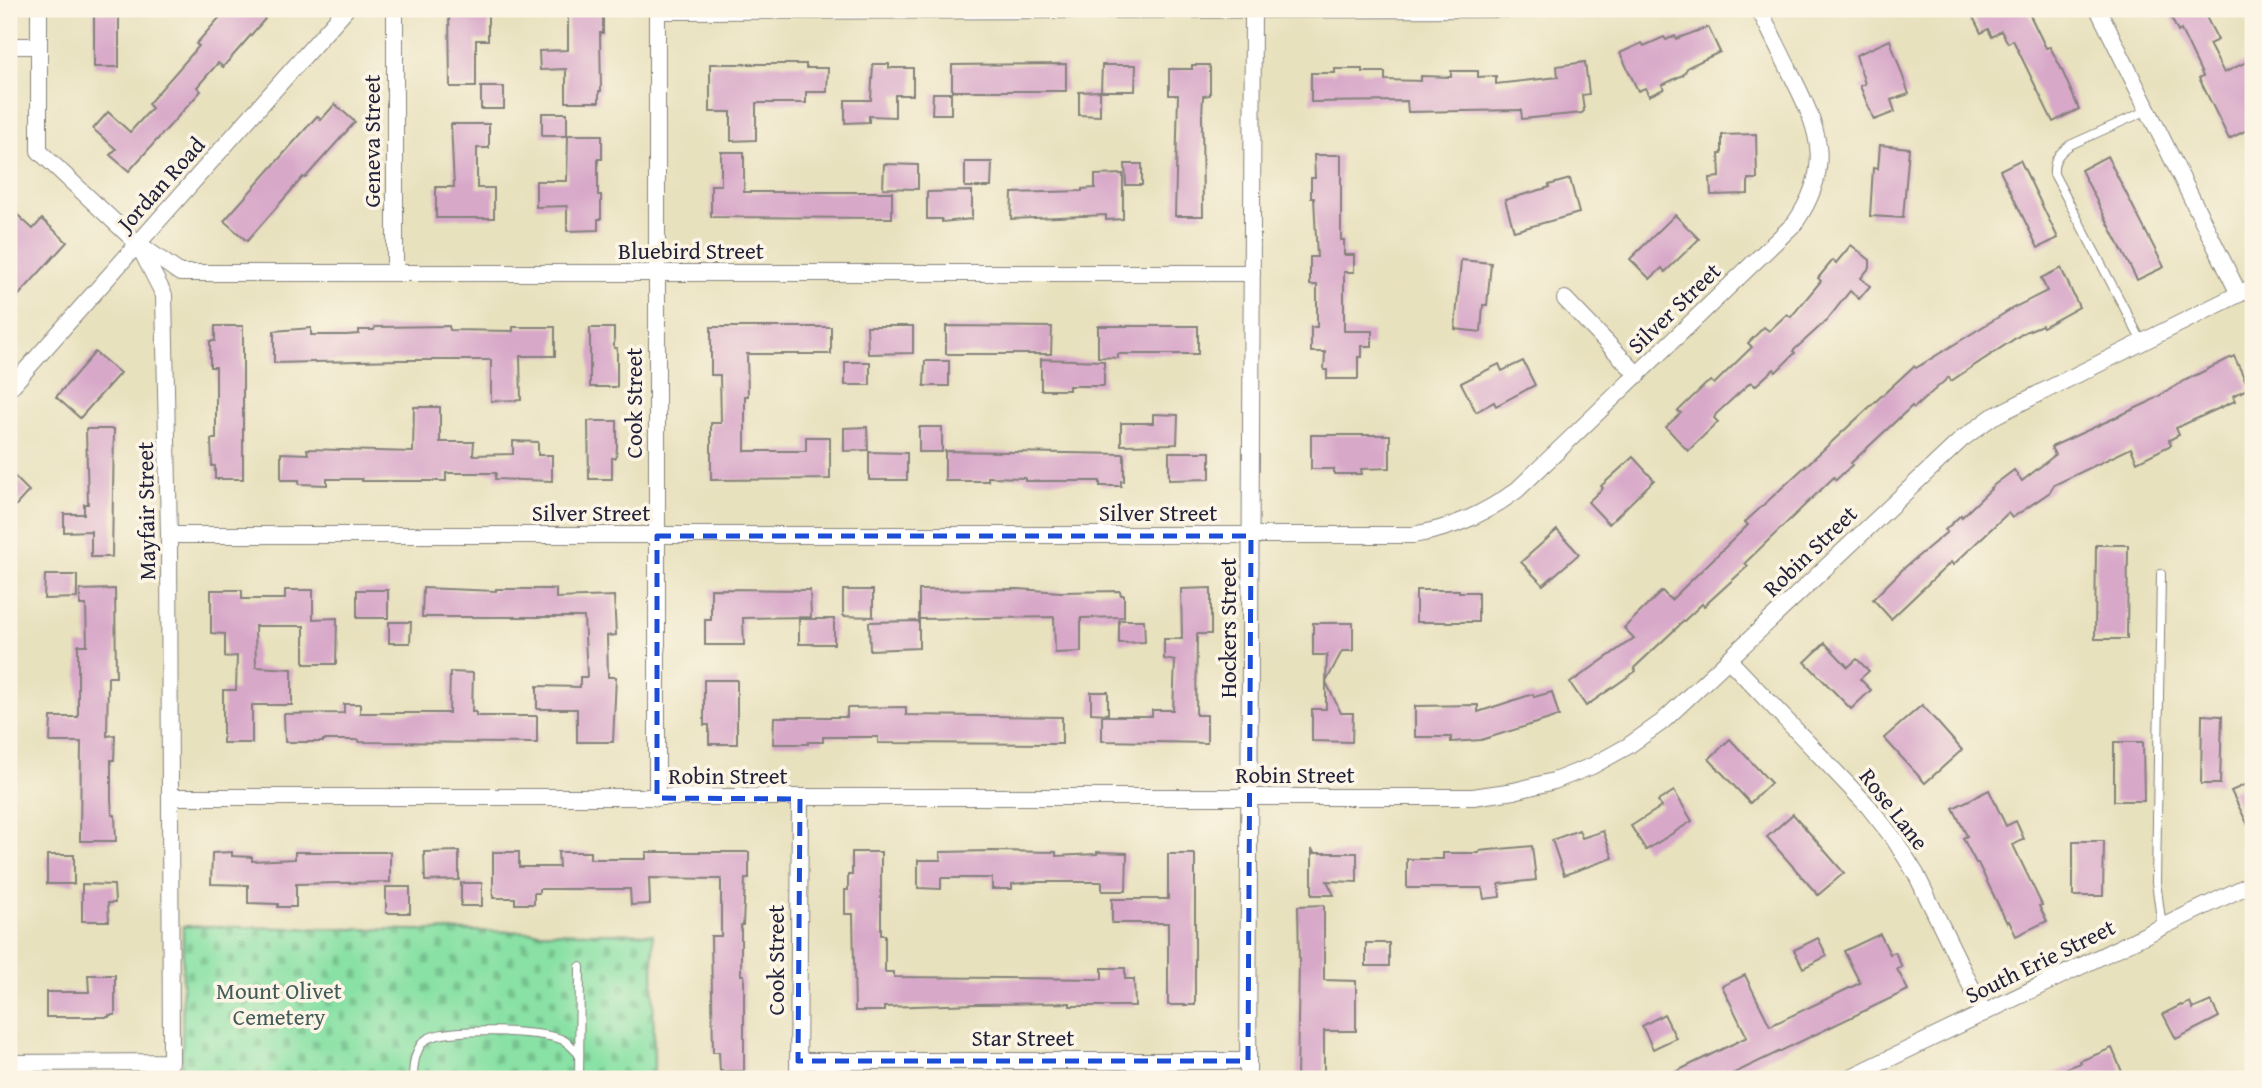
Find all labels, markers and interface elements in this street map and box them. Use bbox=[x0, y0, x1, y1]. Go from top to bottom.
street label: Geneva Street bbox=[355, 74, 388, 208]
street label: Jordan Road bbox=[107, 128, 213, 241]
street label: Bluebird Street bbox=[618, 234, 764, 267]
street label: Silver Street bbox=[1620, 255, 1728, 361]
street label: Cook Street bbox=[617, 348, 650, 458]
street label: Mayfair Street bbox=[128, 441, 163, 581]
street label: Silver Street bbox=[532, 496, 650, 529]
street label: Silver Street bbox=[1099, 496, 1217, 529]
street label: Robin Street bbox=[1755, 497, 1864, 604]
street label: Hockers Street bbox=[1211, 558, 1244, 698]
street label: Robin Street bbox=[1235, 758, 1355, 791]
street label: Robin Street bbox=[668, 759, 788, 792]
street label: Rose Lane bbox=[1852, 761, 1937, 857]
street label: Cook Street bbox=[759, 905, 792, 1015]
street label: South Erie Street bbox=[1959, 910, 2120, 1011]
park label: Mount Olivet Cemetery bbox=[216, 974, 342, 1033]
street label: Star Street bbox=[972, 1021, 1074, 1054]

